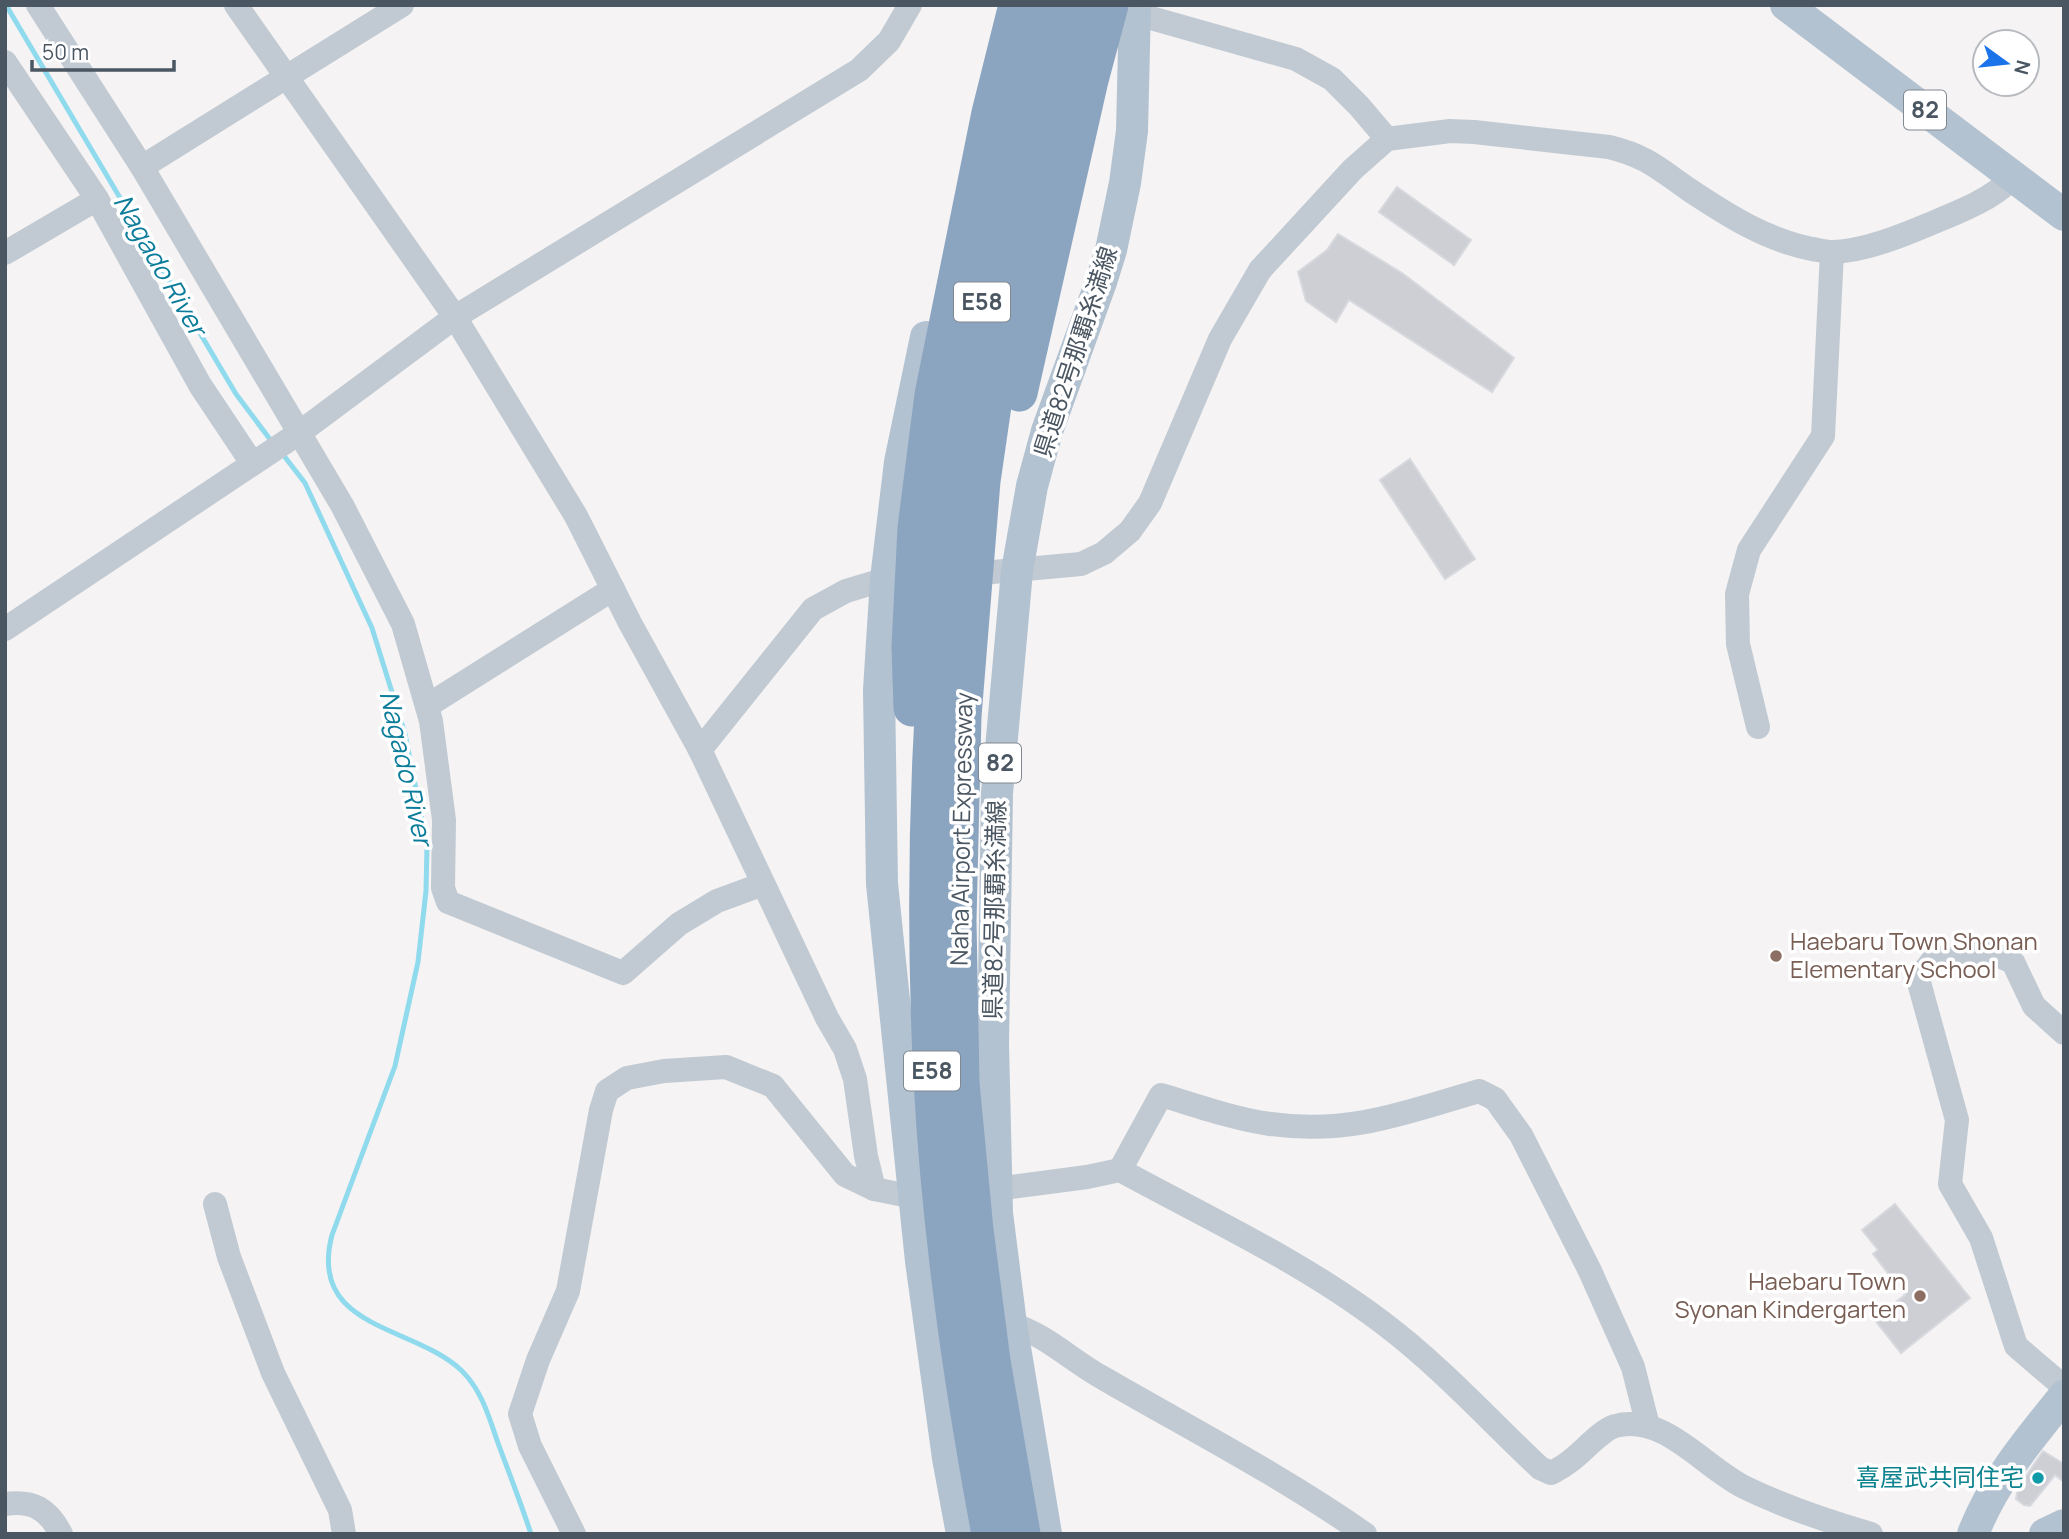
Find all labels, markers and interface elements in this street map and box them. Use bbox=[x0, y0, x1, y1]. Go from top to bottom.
scale bar bbox=[32, 28, 173, 72]
north arrow bbox=[1971, 28, 2041, 98]
text: 50 m bbox=[42, 38, 89, 66]
text: N bbox=[2008, 57, 2037, 77]
road number: 82 bbox=[1904, 90, 1946, 130]
water label: Nagado River bbox=[106, 187, 218, 345]
street label: 県道82号那覇糸満線 bbox=[1025, 242, 1124, 461]
road number: E58 bbox=[954, 282, 1010, 322]
water label: Nagado River bbox=[372, 687, 443, 852]
street label: Naha Airport Expressway bbox=[942, 691, 979, 966]
road number: 82 bbox=[979, 744, 1021, 782]
street label: 県道82号那覇糸満線 bbox=[975, 800, 1012, 1020]
place label: Haebaru Town Shonan Elementary School bbox=[1790, 924, 2038, 985]
marker: Haebaru Town Shonan Elementary School bbox=[1768, 948, 1784, 964]
road number: E58 bbox=[904, 1052, 960, 1090]
place label: Haebaru Town Syonan Kindergarten bbox=[1675, 1264, 1906, 1325]
marker: Haebaru Town Syonan Kindergarten bbox=[1912, 1288, 1928, 1304]
place label: 喜屋武共同住宅 bbox=[1856, 1460, 2024, 1493]
marker: 喜屋武共同住宅 bbox=[2030, 1470, 2046, 1486]

